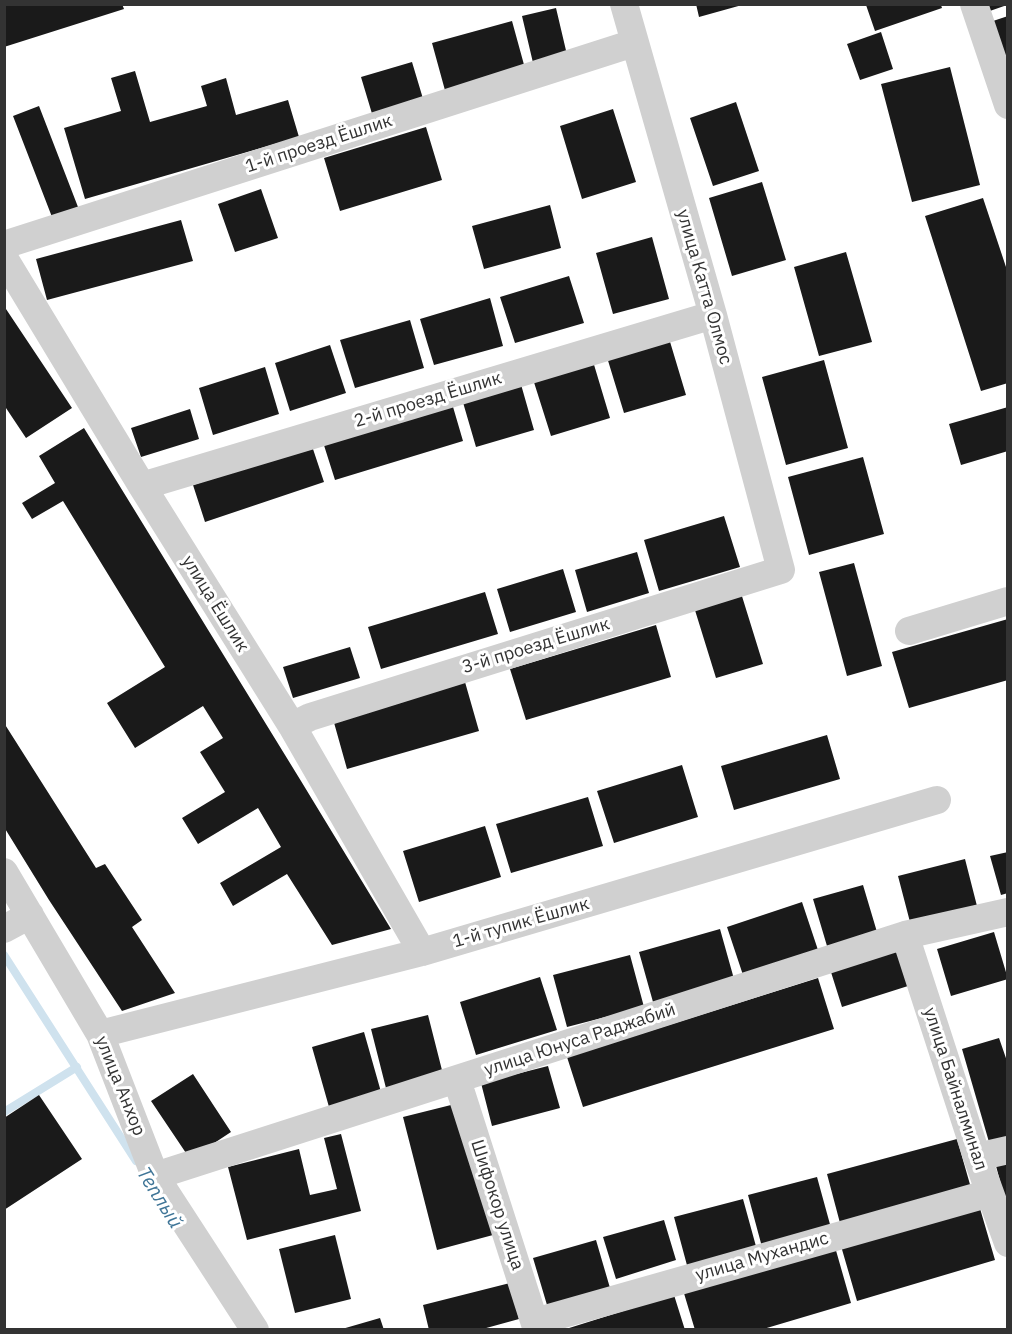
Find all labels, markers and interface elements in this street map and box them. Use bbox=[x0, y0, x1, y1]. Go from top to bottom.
street label: 1-й проезд Ёшлик bbox=[243, 110, 395, 178]
street label: улица Катта Олмос bbox=[672, 207, 736, 367]
street label: 2-й проезд Ёшлик bbox=[352, 367, 504, 433]
street label: улица Ёшлик bbox=[177, 552, 253, 656]
street label: 3-й проезд Ёшлик bbox=[460, 613, 612, 679]
street label: 1-й тупик Ёшлик bbox=[450, 893, 592, 953]
street label: улица Юнуса Раджабий bbox=[482, 999, 678, 1081]
street label: улица Байналминал bbox=[918, 1005, 992, 1173]
street label: улица Анхор bbox=[90, 1033, 150, 1139]
street label: Шифокор улица bbox=[466, 1137, 528, 1273]
water label: Теплый bbox=[131, 1163, 187, 1233]
street label: улица Мухандис bbox=[693, 1228, 831, 1286]

